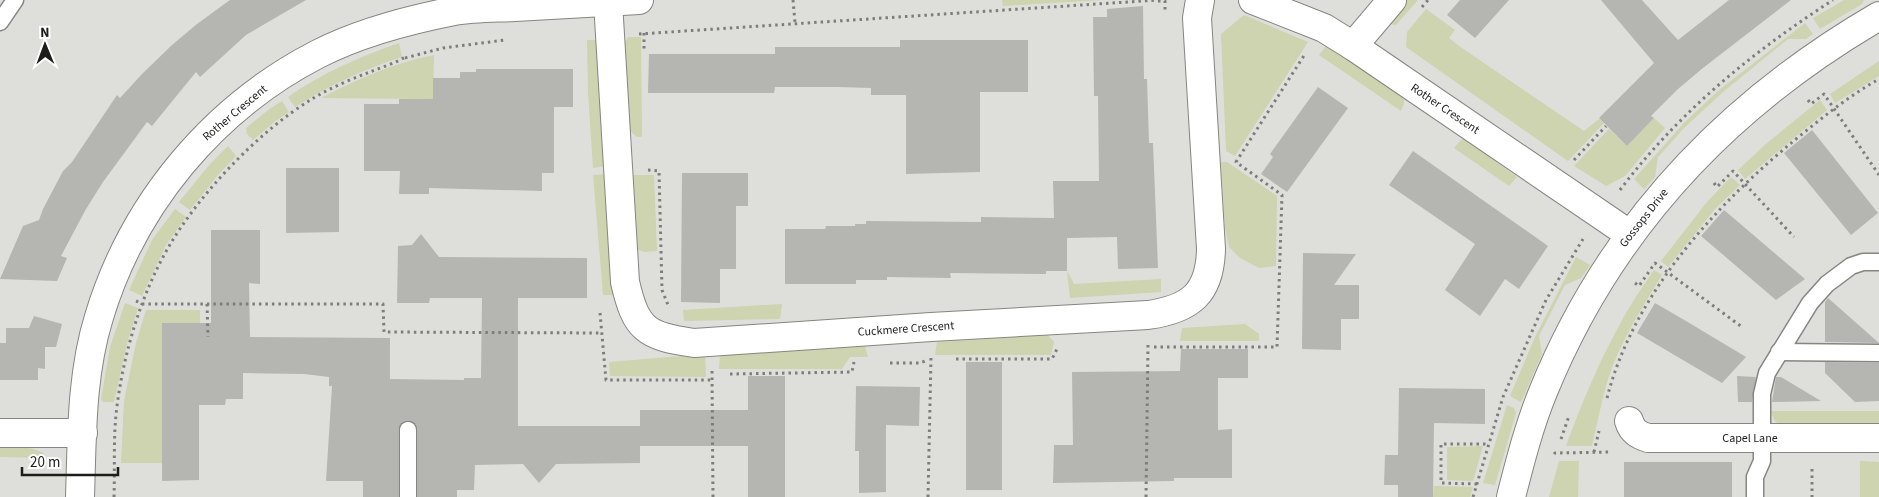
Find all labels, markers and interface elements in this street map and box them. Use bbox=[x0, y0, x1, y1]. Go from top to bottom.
north arrow bbox=[20, 20, 70, 70]
text: N bbox=[40, 23, 50, 43]
street label: Rother Crescent bbox=[1407, 80, 1483, 138]
street label: Rother Crescent bbox=[199, 81, 271, 145]
street label: Gossops Drive bbox=[1616, 185, 1672, 251]
street label: Cuckmere Crescent bbox=[857, 317, 955, 341]
street label: Capel Lane bbox=[1722, 430, 1778, 447]
scale bar bbox=[22, 444, 119, 476]
text: 20 m bbox=[30, 452, 60, 473]

